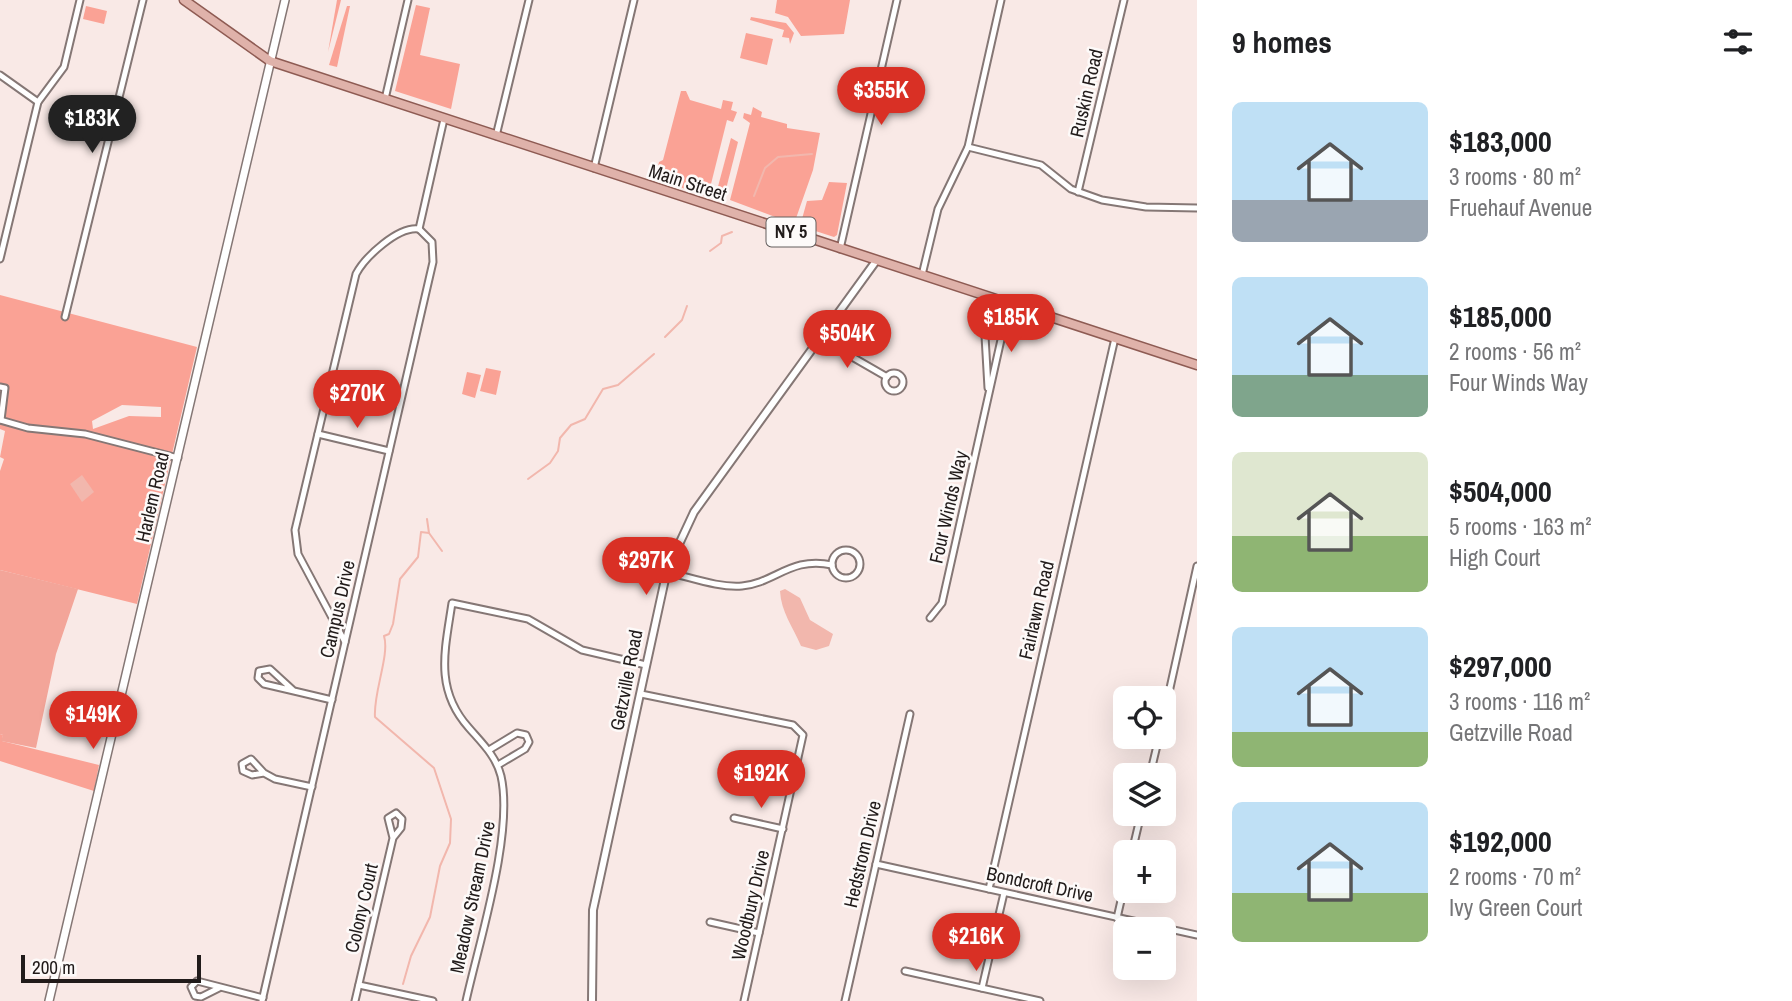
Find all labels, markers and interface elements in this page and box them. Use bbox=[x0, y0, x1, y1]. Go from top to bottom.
text: 9 homes bbox=[1232, 22, 1332, 62]
icon: filters bbox=[1719, 23, 1757, 61]
street label: Ruskin Road bbox=[1063, 46, 1109, 140]
pin: $355K bbox=[832, 68, 930, 127]
text: $355K bbox=[853, 74, 909, 105]
pin: $183K bbox=[43, 96, 141, 155]
text: $183K bbox=[64, 102, 120, 133]
text: $183,000 bbox=[1449, 121, 1552, 161]
icon: home bbox=[1288, 130, 1372, 214]
street label: Main Street bbox=[646, 157, 731, 207]
text: 3 rooms · 80 m² bbox=[1449, 161, 1581, 192]
text: Fruehauf Avenue bbox=[1449, 192, 1592, 223]
road number: NY 5 bbox=[766, 218, 816, 246]
pin: $185K bbox=[962, 294, 1060, 354]
text: $185,000 bbox=[1449, 296, 1552, 336]
text: $185K bbox=[983, 301, 1039, 332]
icon: home bbox=[1288, 305, 1372, 389]
pin: $504K bbox=[798, 310, 896, 370]
text: $504K bbox=[819, 317, 875, 348]
text: 2 rooms · 56 m² bbox=[1449, 336, 1581, 367]
text: Four Winds Way bbox=[1449, 367, 1588, 398]
pin: $270K bbox=[308, 370, 406, 430]
text: $270K bbox=[329, 377, 385, 408]
street label: Four Winds Way bbox=[922, 448, 974, 566]
street label: Harlem Road bbox=[129, 449, 175, 545]
text: $504,000 bbox=[1449, 471, 1552, 511]
icon: home bbox=[1288, 480, 1372, 564]
text: 5 rooms · 163 m² bbox=[1449, 511, 1592, 542]
pin: $297K bbox=[597, 538, 695, 597]
text: High Court bbox=[1449, 542, 1540, 573]
text: $297K bbox=[618, 544, 674, 575]
street label: Campus Drive bbox=[313, 558, 361, 660]
street label: Fairlawn Road bbox=[1012, 558, 1060, 662]
street label: Getzville Road bbox=[603, 627, 649, 733]
text: $297,000 bbox=[1449, 646, 1552, 686]
icon: home bbox=[1288, 655, 1372, 739]
map controls bbox=[1113, 686, 1176, 980]
button: locate bbox=[1113, 686, 1176, 749]
text: 3 rooms · 116 m² bbox=[1449, 686, 1590, 717]
pin: $149K bbox=[44, 692, 142, 751]
text: $149K bbox=[65, 698, 121, 729]
text: Getzville Road bbox=[1449, 717, 1573, 748]
pin: $192K bbox=[712, 750, 810, 810]
text: $192K bbox=[733, 757, 789, 788]
button: layers bbox=[1113, 763, 1176, 826]
street label: Hedstrom Drive bbox=[837, 798, 887, 910]
street label: Meadow Stream Drive bbox=[443, 818, 501, 976]
text: $192,000 bbox=[1449, 821, 1552, 861]
icon: home bbox=[1288, 830, 1372, 914]
button: + bbox=[1113, 840, 1176, 903]
street label: Woodbury Drive bbox=[725, 847, 775, 963]
street label: Colony Court bbox=[338, 860, 384, 955]
street label: Bondcroft Drive bbox=[984, 860, 1096, 908]
text: 2 rooms · 70 m² bbox=[1449, 861, 1581, 892]
text: Ivy Green Court bbox=[1449, 892, 1582, 923]
pin: $216K bbox=[927, 914, 1025, 973]
button: − bbox=[1113, 917, 1176, 980]
text: $216K bbox=[948, 920, 1004, 951]
scale bar bbox=[21, 952, 201, 984]
text: 200 m bbox=[32, 954, 75, 980]

